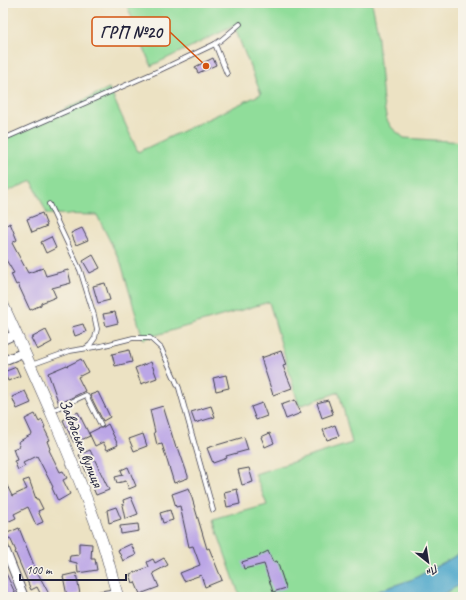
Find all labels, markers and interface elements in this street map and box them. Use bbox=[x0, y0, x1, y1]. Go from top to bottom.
callout: ГРП №20 bbox=[92, 17, 170, 46]
text: ГРП №20 bbox=[100, 22, 164, 43]
street label: Заводська вулиця bbox=[54, 396, 108, 491]
north arrow bbox=[408, 542, 448, 582]
scale bar bbox=[20, 556, 126, 582]
text: 100 m bbox=[26, 562, 53, 578]
text: Пн bbox=[424, 562, 441, 580]

